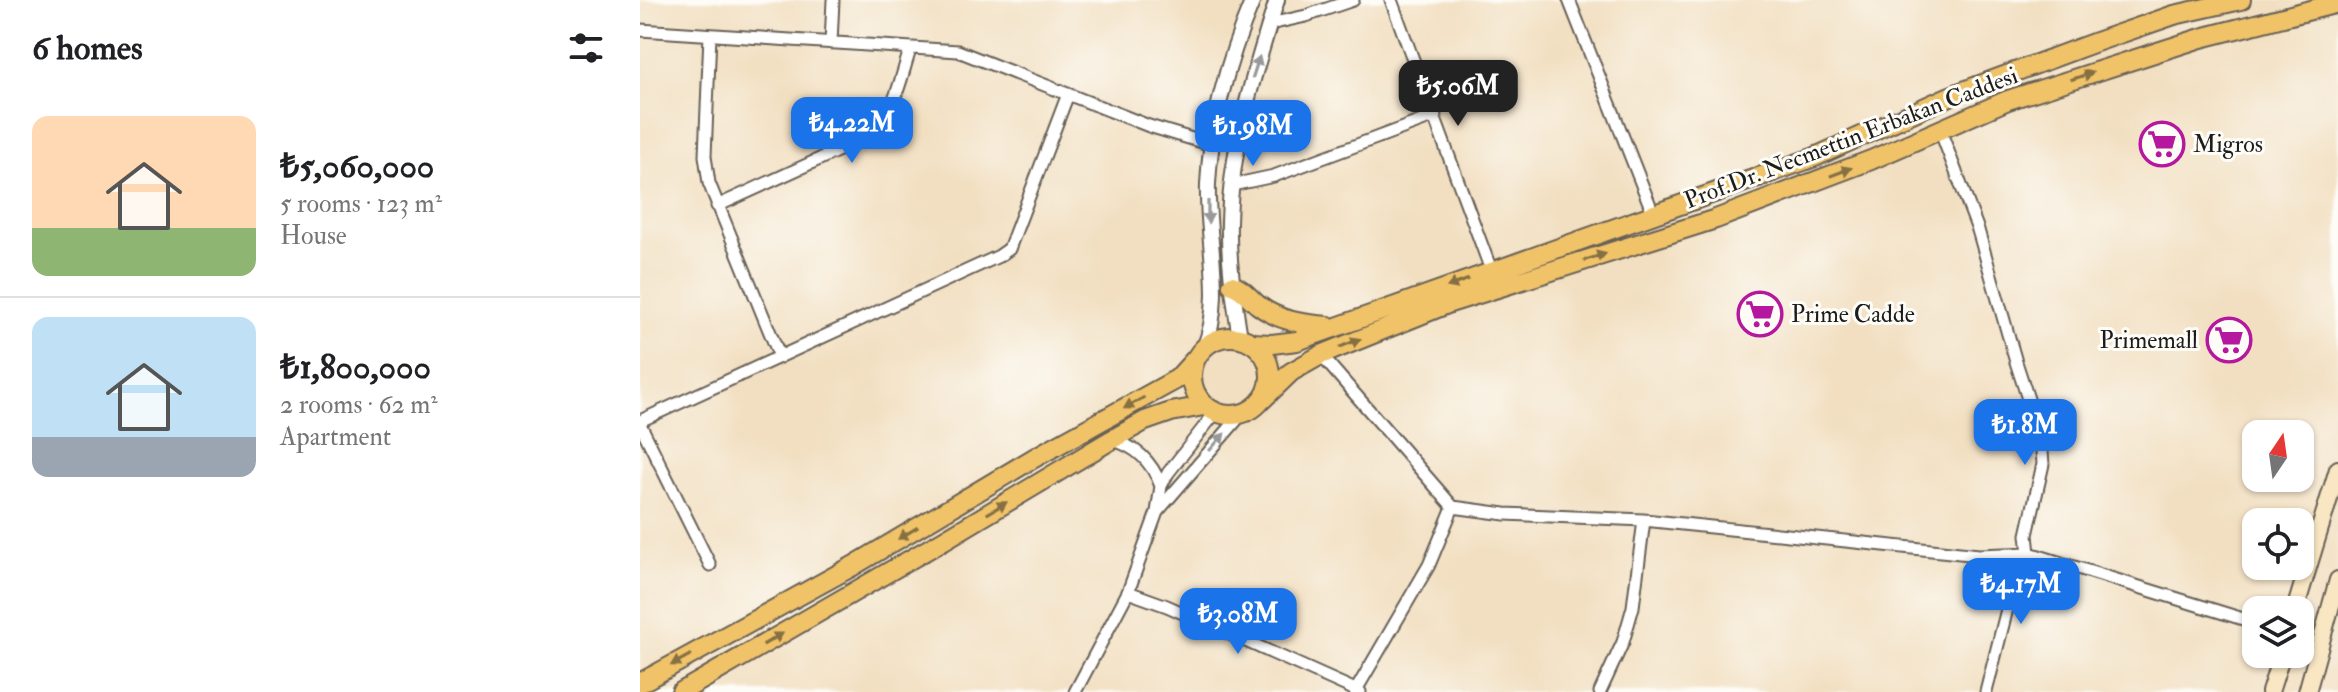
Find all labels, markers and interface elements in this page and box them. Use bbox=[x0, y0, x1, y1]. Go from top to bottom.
icon: filters bbox=[564, 26, 608, 70]
text: 6 homes bbox=[32, 27, 143, 70]
one-way arrow bbox=[1250, 55, 1263, 79]
pin: ₺5.06M bbox=[1393, 60, 1523, 128]
street label: Prof.Dr. Necmettin Erbakan Caddesi bbox=[1680, 60, 2022, 216]
one-way arrow bbox=[2070, 69, 2094, 82]
text: ₺5.06M bbox=[1417, 70, 1499, 102]
pin: ₺4.22M bbox=[787, 97, 917, 165]
pin: ₺1.98M bbox=[1188, 100, 1318, 168]
text: ₺4.22M bbox=[809, 107, 895, 139]
text: ₺1.98M bbox=[1213, 110, 1293, 142]
supermarket icon: Migros bbox=[2138, 120, 2186, 168]
place label: Migros bbox=[2193, 129, 2263, 160]
text: ₺5,060,000 bbox=[280, 145, 434, 188]
icon: home bbox=[96, 148, 192, 244]
one-way arrow bbox=[1829, 165, 1853, 178]
text: 5 rooms · 123 m² bbox=[280, 188, 442, 220]
one-way arrow bbox=[1202, 200, 1214, 225]
text: House bbox=[280, 220, 347, 252]
one-way arrow bbox=[1583, 250, 1607, 263]
one-way arrow bbox=[1445, 277, 1469, 289]
supermarket icon: Prime Cadde bbox=[1736, 290, 1784, 338]
place label: Prime Cadde bbox=[1791, 299, 1915, 330]
supermarket icon: Primemall bbox=[2205, 316, 2253, 364]
place label: Primemall bbox=[2099, 325, 2198, 356]
one-way arrow bbox=[1338, 336, 1362, 349]
text: ₺1,800,000 bbox=[280, 346, 431, 389]
icon: home bbox=[96, 349, 192, 445]
text: 2 rooms · 62 m² bbox=[280, 389, 438, 421]
one-way arrow bbox=[1122, 397, 1145, 410]
pin: ₺1.8M bbox=[1969, 399, 2081, 467]
text: ₺1.8M bbox=[1992, 409, 2058, 441]
north arrow bbox=[2242, 420, 2314, 492]
map controls bbox=[2242, 420, 2314, 668]
text: Apartment bbox=[280, 421, 391, 453]
one-way arrow bbox=[1208, 433, 1225, 453]
one-way arrow bbox=[986, 501, 1008, 515]
button: locate bbox=[2242, 508, 2314, 580]
one-way arrow bbox=[897, 526, 919, 540]
pin: ₺4.17M bbox=[1956, 558, 2086, 626]
text: ₺4.17M bbox=[1981, 568, 2061, 600]
pin: ₺3.08M bbox=[1173, 588, 1303, 656]
button: layers bbox=[2242, 596, 2314, 668]
text: ₺3.08M bbox=[1198, 598, 1278, 630]
one-way arrow bbox=[762, 632, 784, 646]
one-way arrow bbox=[670, 653, 693, 667]

